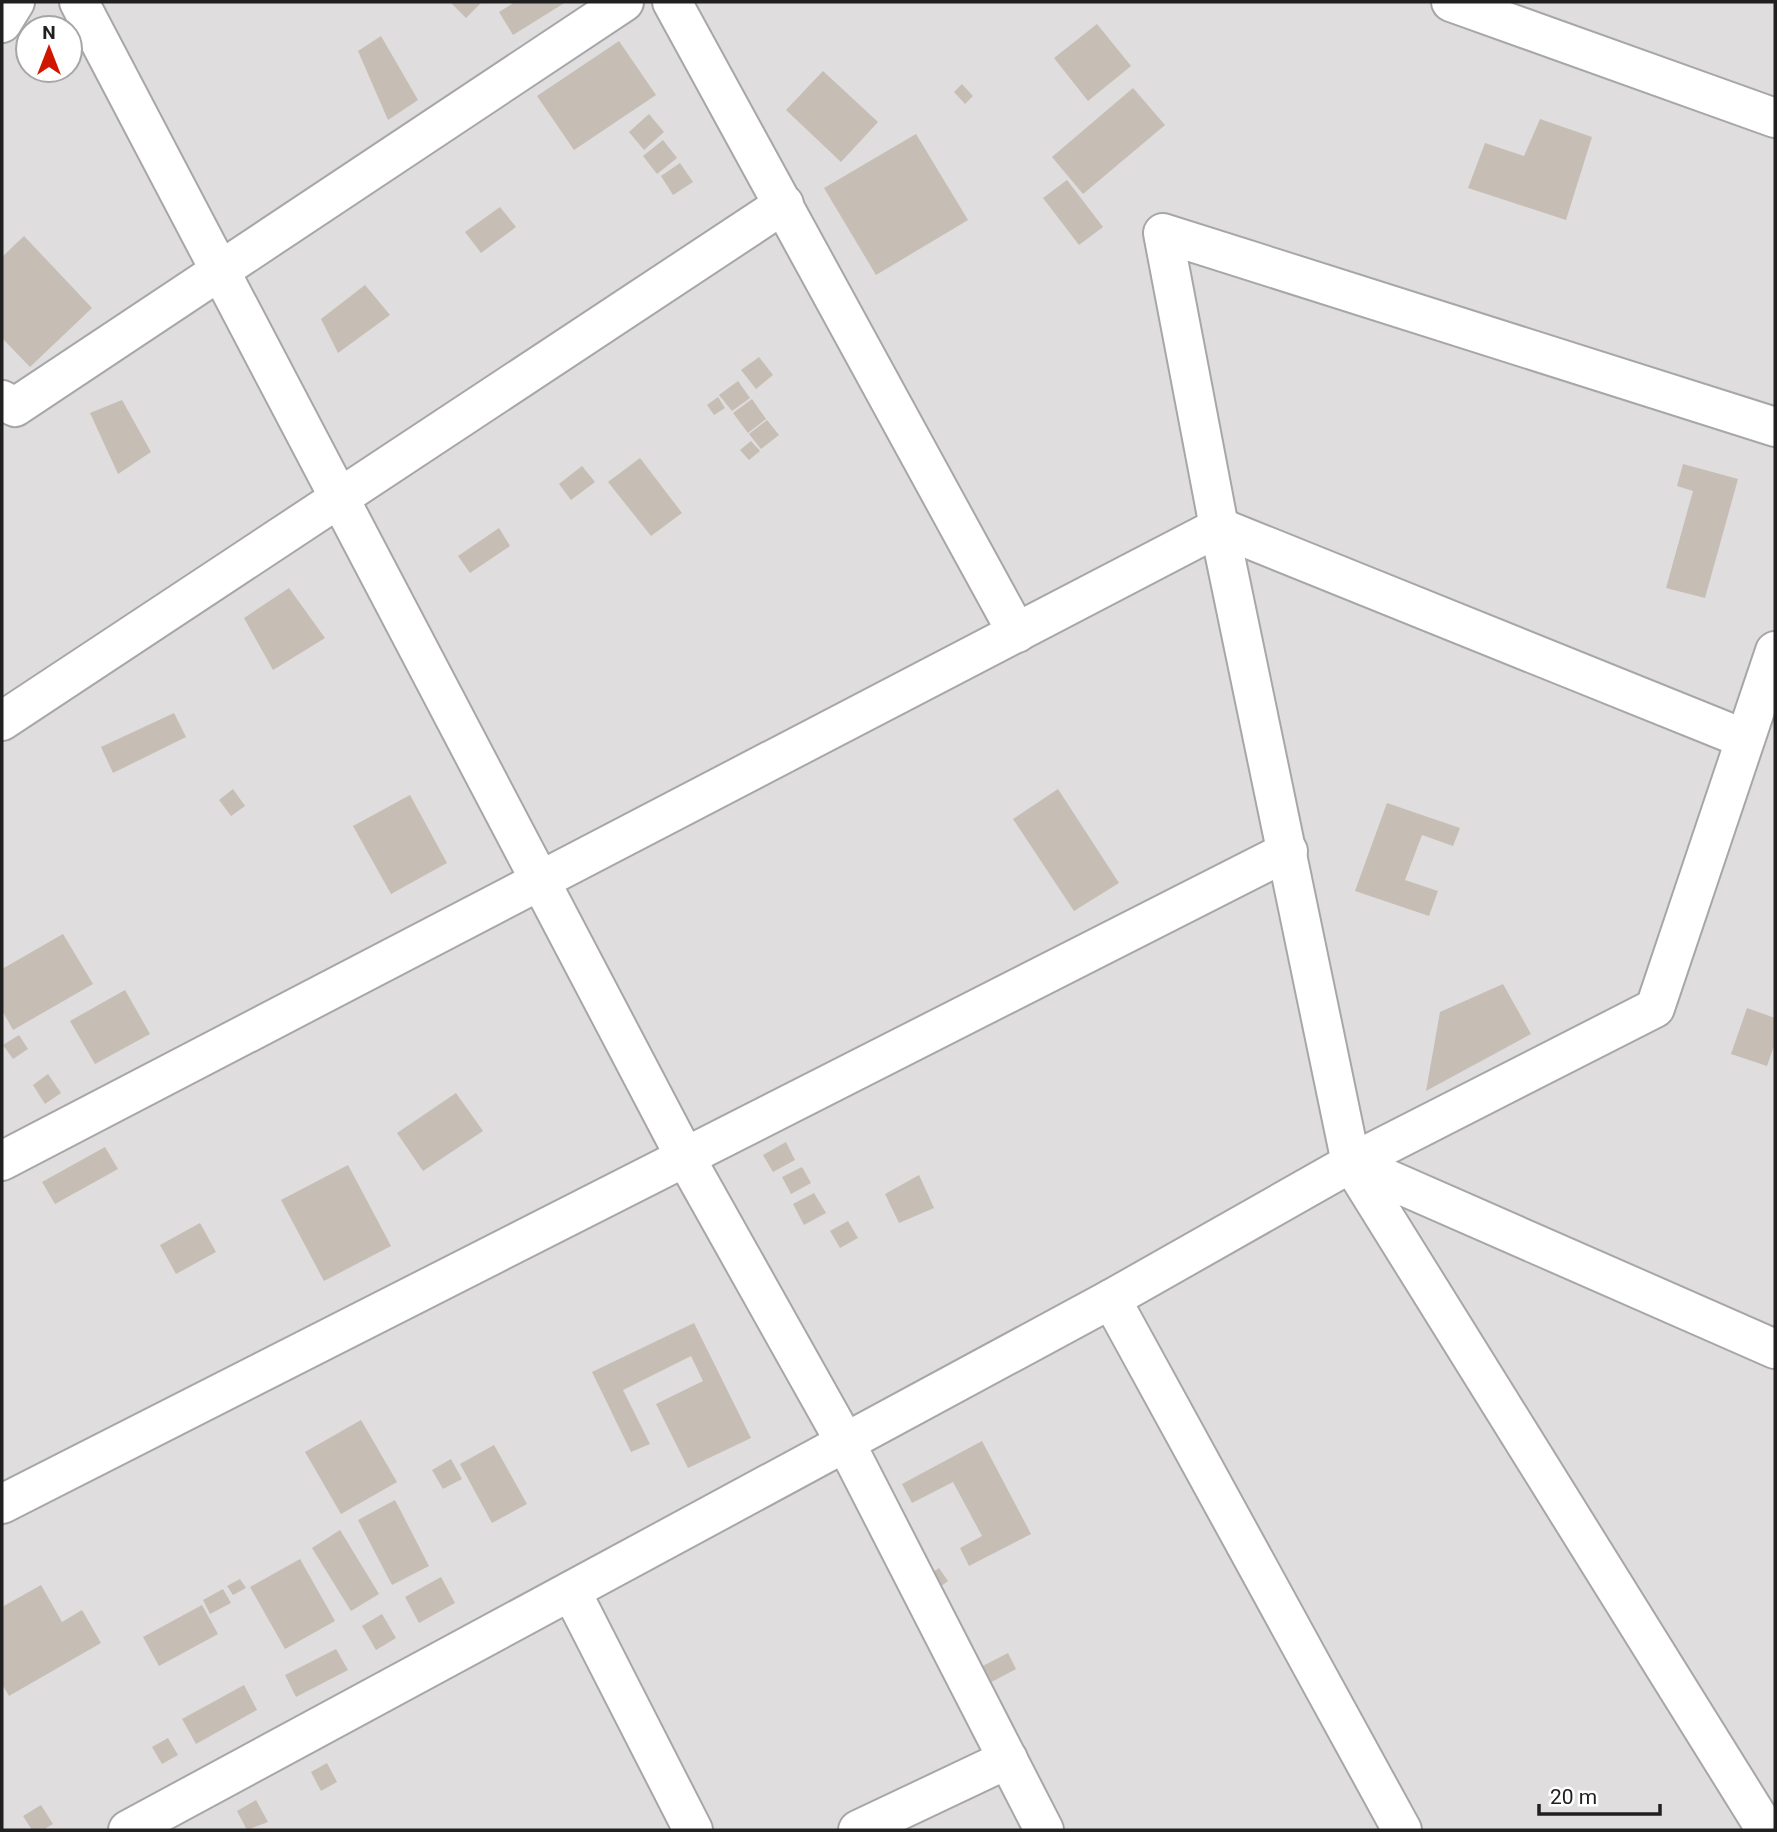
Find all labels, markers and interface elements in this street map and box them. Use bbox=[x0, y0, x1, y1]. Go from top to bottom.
north arrow bbox=[14, 14, 84, 84]
text: N bbox=[42, 21, 56, 44]
scale bar bbox=[1539, 1772, 1660, 1816]
text: 20 m bbox=[1550, 1785, 1597, 1809]

